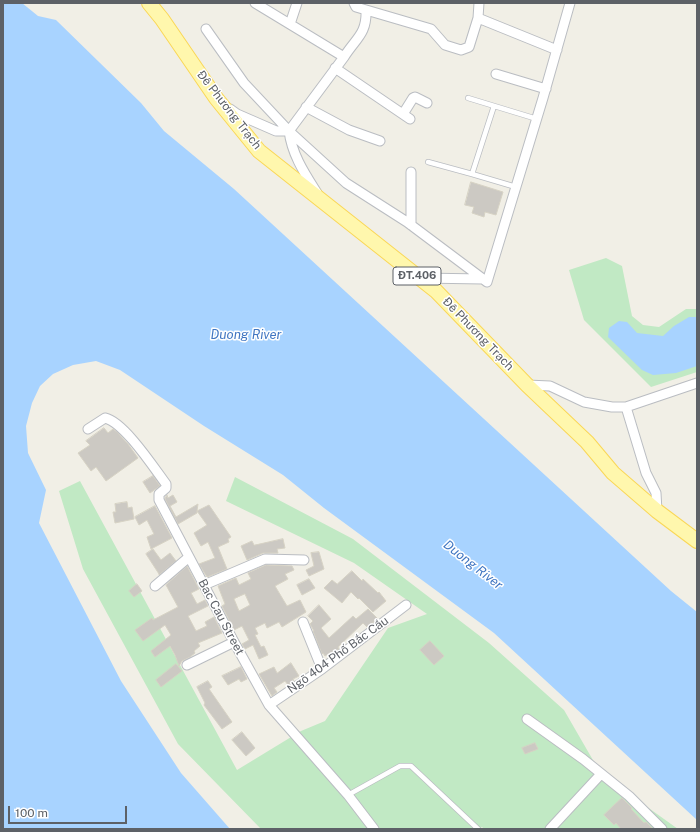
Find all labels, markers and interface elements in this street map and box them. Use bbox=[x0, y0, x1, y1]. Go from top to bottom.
street label: Đê Phương Trạch bbox=[194, 68, 264, 152]
road number: ĐT.406 bbox=[393, 267, 441, 285]
street label: Đê Phương Trạch bbox=[439, 294, 517, 374]
water label: Duong River bbox=[211, 327, 281, 343]
water label: Duong River bbox=[440, 537, 506, 593]
street label: Bac Cau Street bbox=[195, 577, 247, 657]
street label: Ngõ 404 Phố Bắc Cầu bbox=[285, 613, 391, 697]
scale bar bbox=[10, 798, 129, 824]
text: 100 m bbox=[15, 806, 48, 820]

